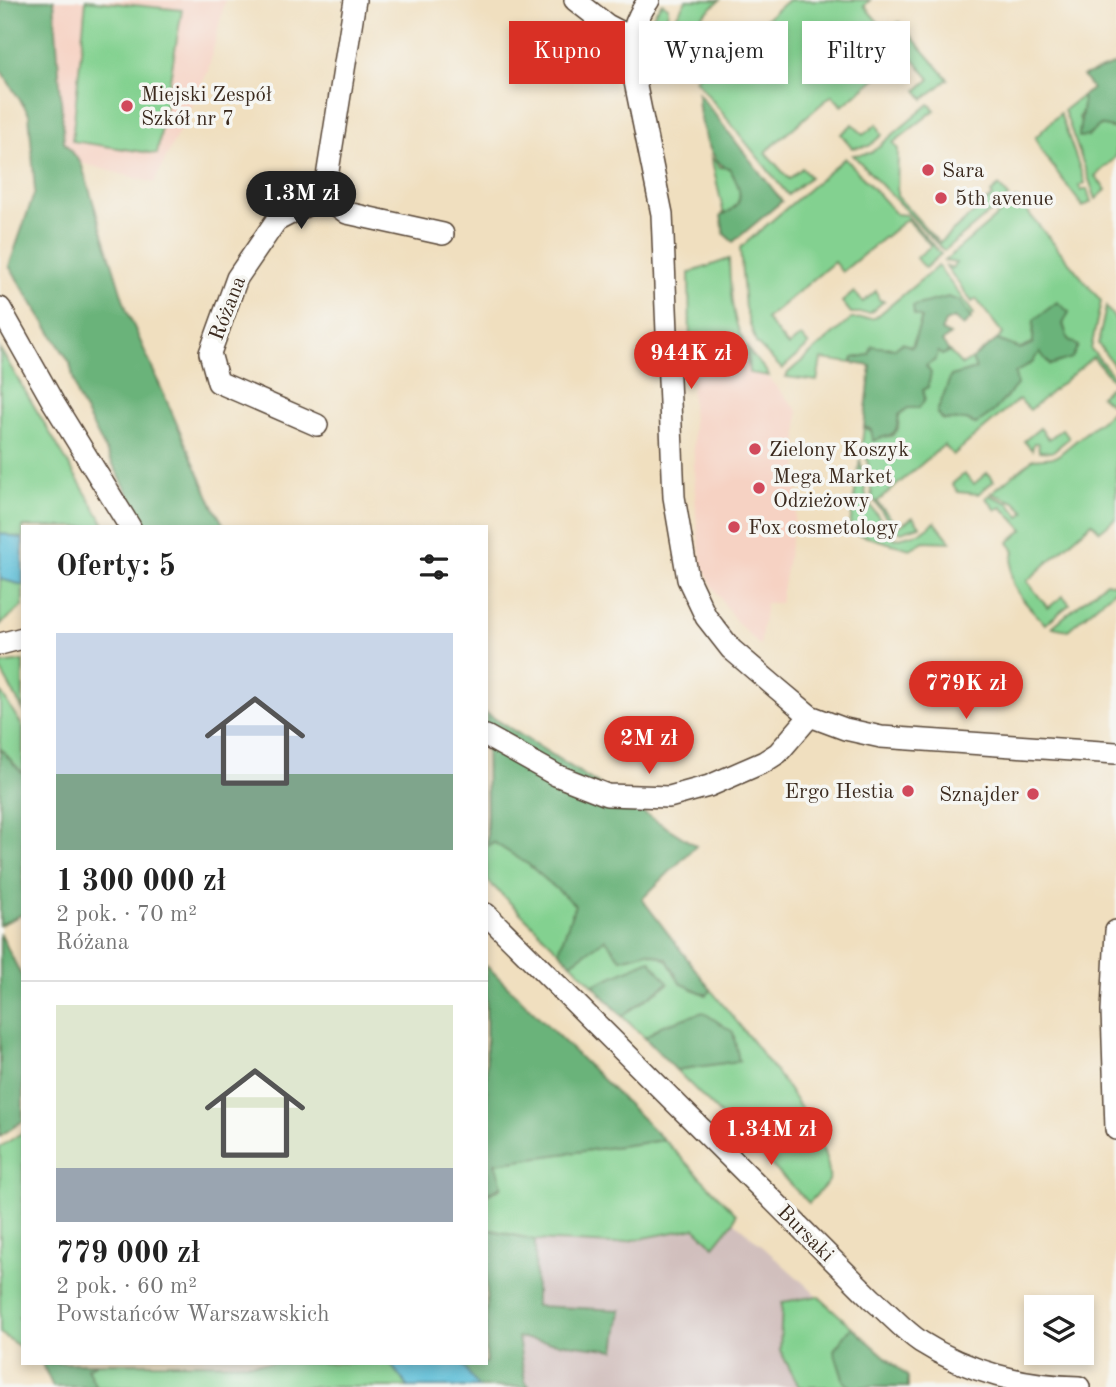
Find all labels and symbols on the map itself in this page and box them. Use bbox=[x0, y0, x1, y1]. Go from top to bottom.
place label: Miejski Zespół Szkół nr 7 bbox=[141, 85, 272, 130]
marker: Miejski Zespół Szkół nr 7 bbox=[119, 98, 135, 114]
place label: Sara bbox=[942, 161, 984, 182]
marker: Sara bbox=[920, 162, 936, 178]
pin: 1.3M zł bbox=[236, 172, 366, 231]
place label: 5th avenue bbox=[955, 189, 1054, 210]
marker: 5th avenue bbox=[933, 190, 949, 206]
street label: Różana bbox=[207, 274, 250, 343]
pin: 944K zł bbox=[626, 332, 756, 391]
place label: Zielony Koszyk bbox=[769, 440, 909, 461]
marker: Zielony Koszyk bbox=[747, 441, 763, 457]
place label: Mega Market Odzieżowy bbox=[773, 467, 892, 512]
marker: Mega Market Odzieżowy bbox=[751, 480, 767, 496]
place label: Fox cosmetology bbox=[748, 518, 899, 539]
marker: Fox cosmetology bbox=[726, 519, 742, 535]
pin: 779K zł bbox=[901, 662, 1031, 721]
pin: 2M zł bbox=[600, 716, 698, 776]
place label: Ergo Hestia bbox=[785, 782, 894, 803]
marker: Ergo Hestia bbox=[900, 783, 916, 799]
place label: Sznajder bbox=[939, 785, 1019, 806]
marker: Sznajder bbox=[1025, 786, 1041, 802]
pin: 1.34M zł bbox=[699, 1108, 843, 1167]
street label: Bursaki bbox=[773, 1202, 837, 1266]

